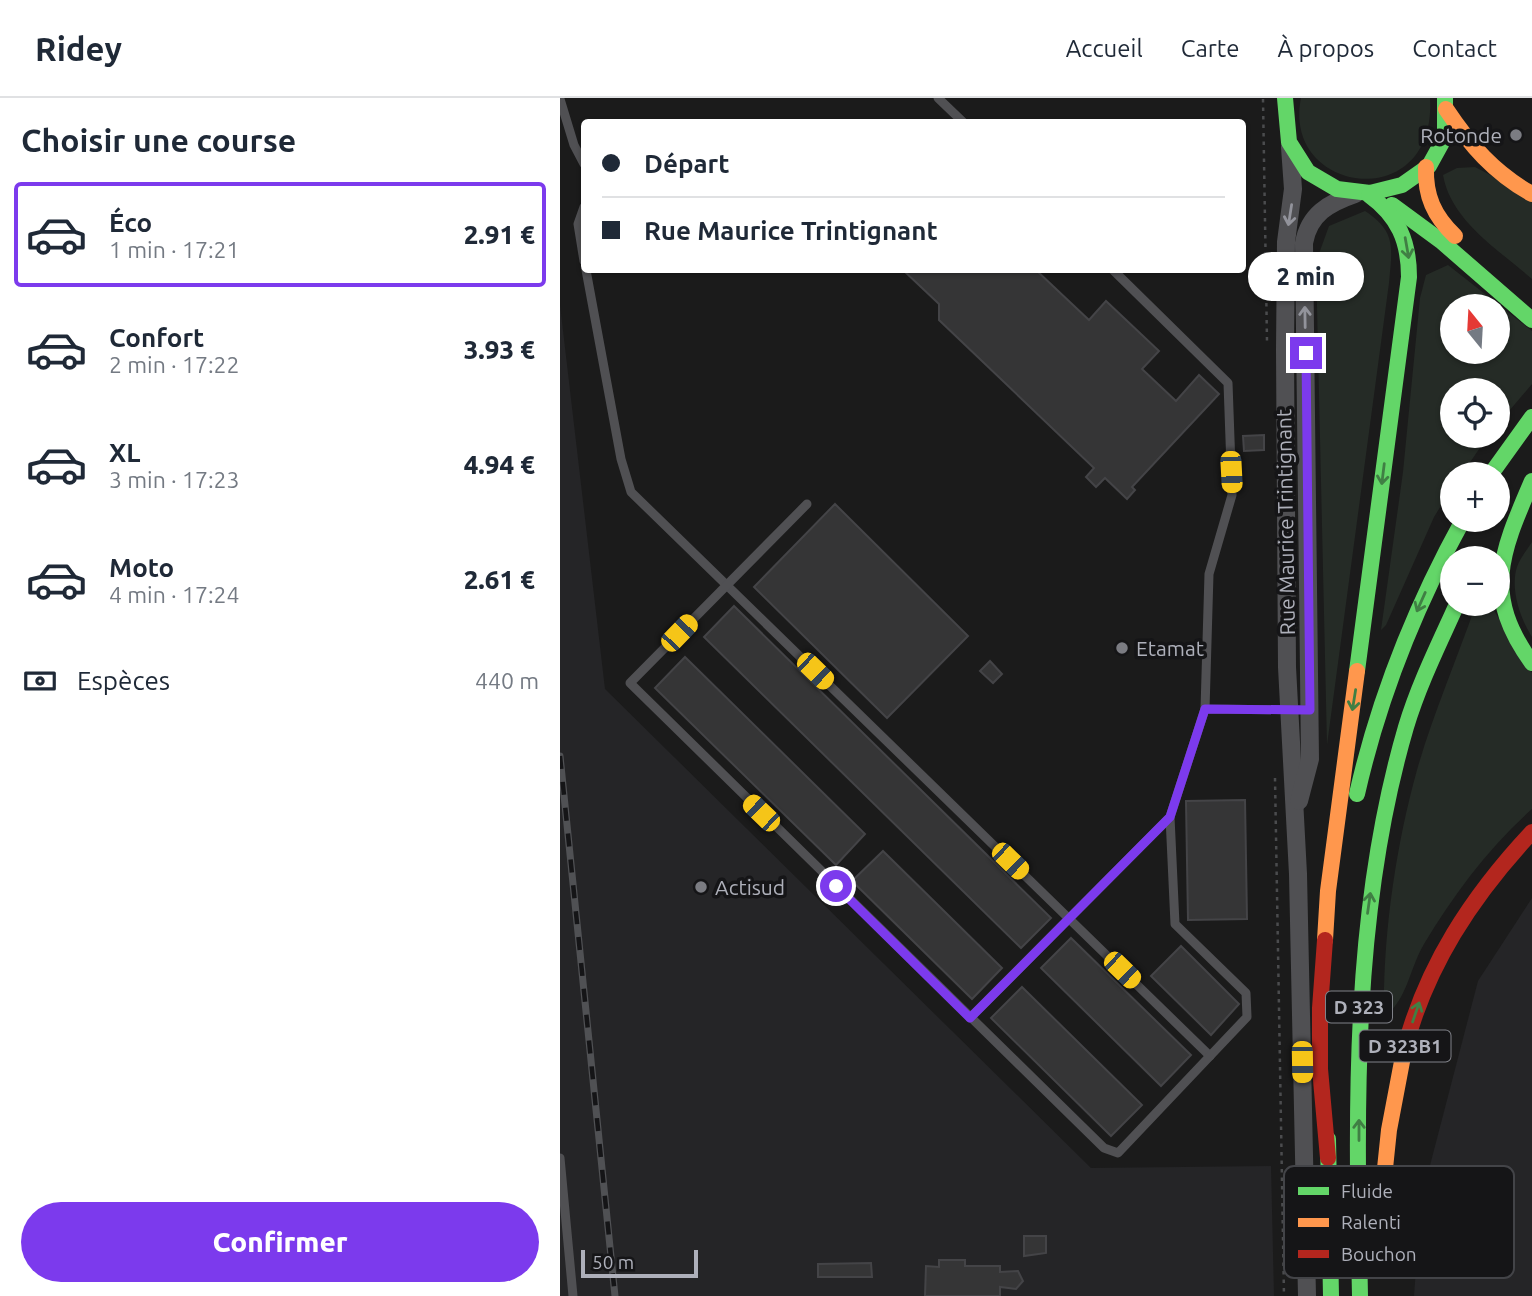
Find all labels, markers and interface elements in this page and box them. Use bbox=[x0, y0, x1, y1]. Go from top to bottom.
text: Ridey bbox=[35, 30, 122, 67]
text: Accueil bbox=[1066, 35, 1143, 62]
text: Carte bbox=[1181, 35, 1240, 62]
text: À propos bbox=[1278, 35, 1374, 62]
text: Contact bbox=[1412, 35, 1497, 62]
text: Choisir une course bbox=[21, 122, 296, 158]
place label: Rotonde bbox=[1420, 123, 1502, 147]
marker: Rotonde bbox=[1508, 127, 1524, 143]
text: Départ bbox=[644, 149, 730, 178]
icon: car bbox=[25, 203, 88, 266]
one-way arrow bbox=[1283, 203, 1296, 226]
text: Éco bbox=[109, 208, 152, 237]
text: Rue Maurice Trintignant bbox=[644, 216, 938, 245]
text: 2.91 € bbox=[464, 220, 535, 249]
one-way arrow bbox=[1401, 236, 1414, 259]
text: 1 min · 17:21 bbox=[109, 237, 240, 262]
callout: 2 min bbox=[1248, 252, 1364, 300]
text: 2 min bbox=[1277, 264, 1335, 289]
north arrow bbox=[1440, 294, 1510, 364]
map controls bbox=[1440, 294, 1510, 616]
one-way arrow bbox=[1298, 306, 1312, 329]
icon: car bbox=[25, 318, 88, 381]
text: Confort bbox=[109, 323, 204, 352]
text: 3.93 € bbox=[464, 335, 535, 364]
route end bbox=[1290, 337, 1322, 369]
text: 2 min · 17:22 bbox=[109, 352, 240, 377]
button: locate bbox=[1440, 378, 1510, 448]
street label: Rue Maurice Trintignant bbox=[1271, 409, 1299, 635]
icon: car bbox=[25, 433, 88, 496]
text: XL bbox=[109, 438, 140, 467]
text: 4.94 € bbox=[464, 450, 535, 479]
car bbox=[1220, 450, 1243, 494]
one-way arrow bbox=[1377, 462, 1390, 485]
button: + bbox=[1440, 462, 1510, 532]
text: 3 min · 17:23 bbox=[109, 467, 240, 492]
button: − bbox=[1440, 546, 1510, 616]
icon: car bbox=[25, 548, 88, 611]
text: Moto bbox=[109, 553, 174, 582]
text: 2.61 € bbox=[464, 565, 535, 594]
text: 4 min · 17:24 bbox=[109, 582, 240, 607]
one-way arrow bbox=[1414, 591, 1427, 613]
car bbox=[657, 611, 702, 655]
place label: Etamat bbox=[1136, 636, 1204, 660]
marker: Etamat bbox=[1114, 640, 1130, 656]
car bbox=[793, 649, 838, 693]
icon: cash bbox=[21, 662, 59, 700]
text: Espèces bbox=[77, 666, 170, 695]
text: 440 m bbox=[475, 668, 539, 693]
one-way arrow bbox=[1347, 688, 1360, 711]
car bbox=[739, 791, 784, 835]
car bbox=[988, 839, 1033, 883]
route start bbox=[820, 870, 852, 902]
place label: Actisud bbox=[715, 875, 785, 899]
marker: Actisud bbox=[693, 879, 709, 895]
one-way arrow bbox=[1363, 892, 1376, 915]
car bbox=[1100, 948, 1145, 992]
road number: D 323 bbox=[1326, 992, 1392, 1023]
one-way arrow bbox=[1411, 1001, 1423, 1023]
road number: D 323B1 bbox=[1360, 1030, 1450, 1062]
car bbox=[1292, 1041, 1313, 1083]
one-way arrow bbox=[1352, 1119, 1366, 1142]
legend bbox=[1284, 1166, 1514, 1278]
text: Fluide bbox=[1341, 1180, 1393, 1202]
button: Confirmer bbox=[21, 1202, 539, 1282]
text: Ralenti bbox=[1341, 1211, 1401, 1233]
text: Bouchon bbox=[1341, 1243, 1417, 1265]
scale bar bbox=[581, 1247, 698, 1279]
text: 50 m bbox=[592, 1251, 634, 1273]

